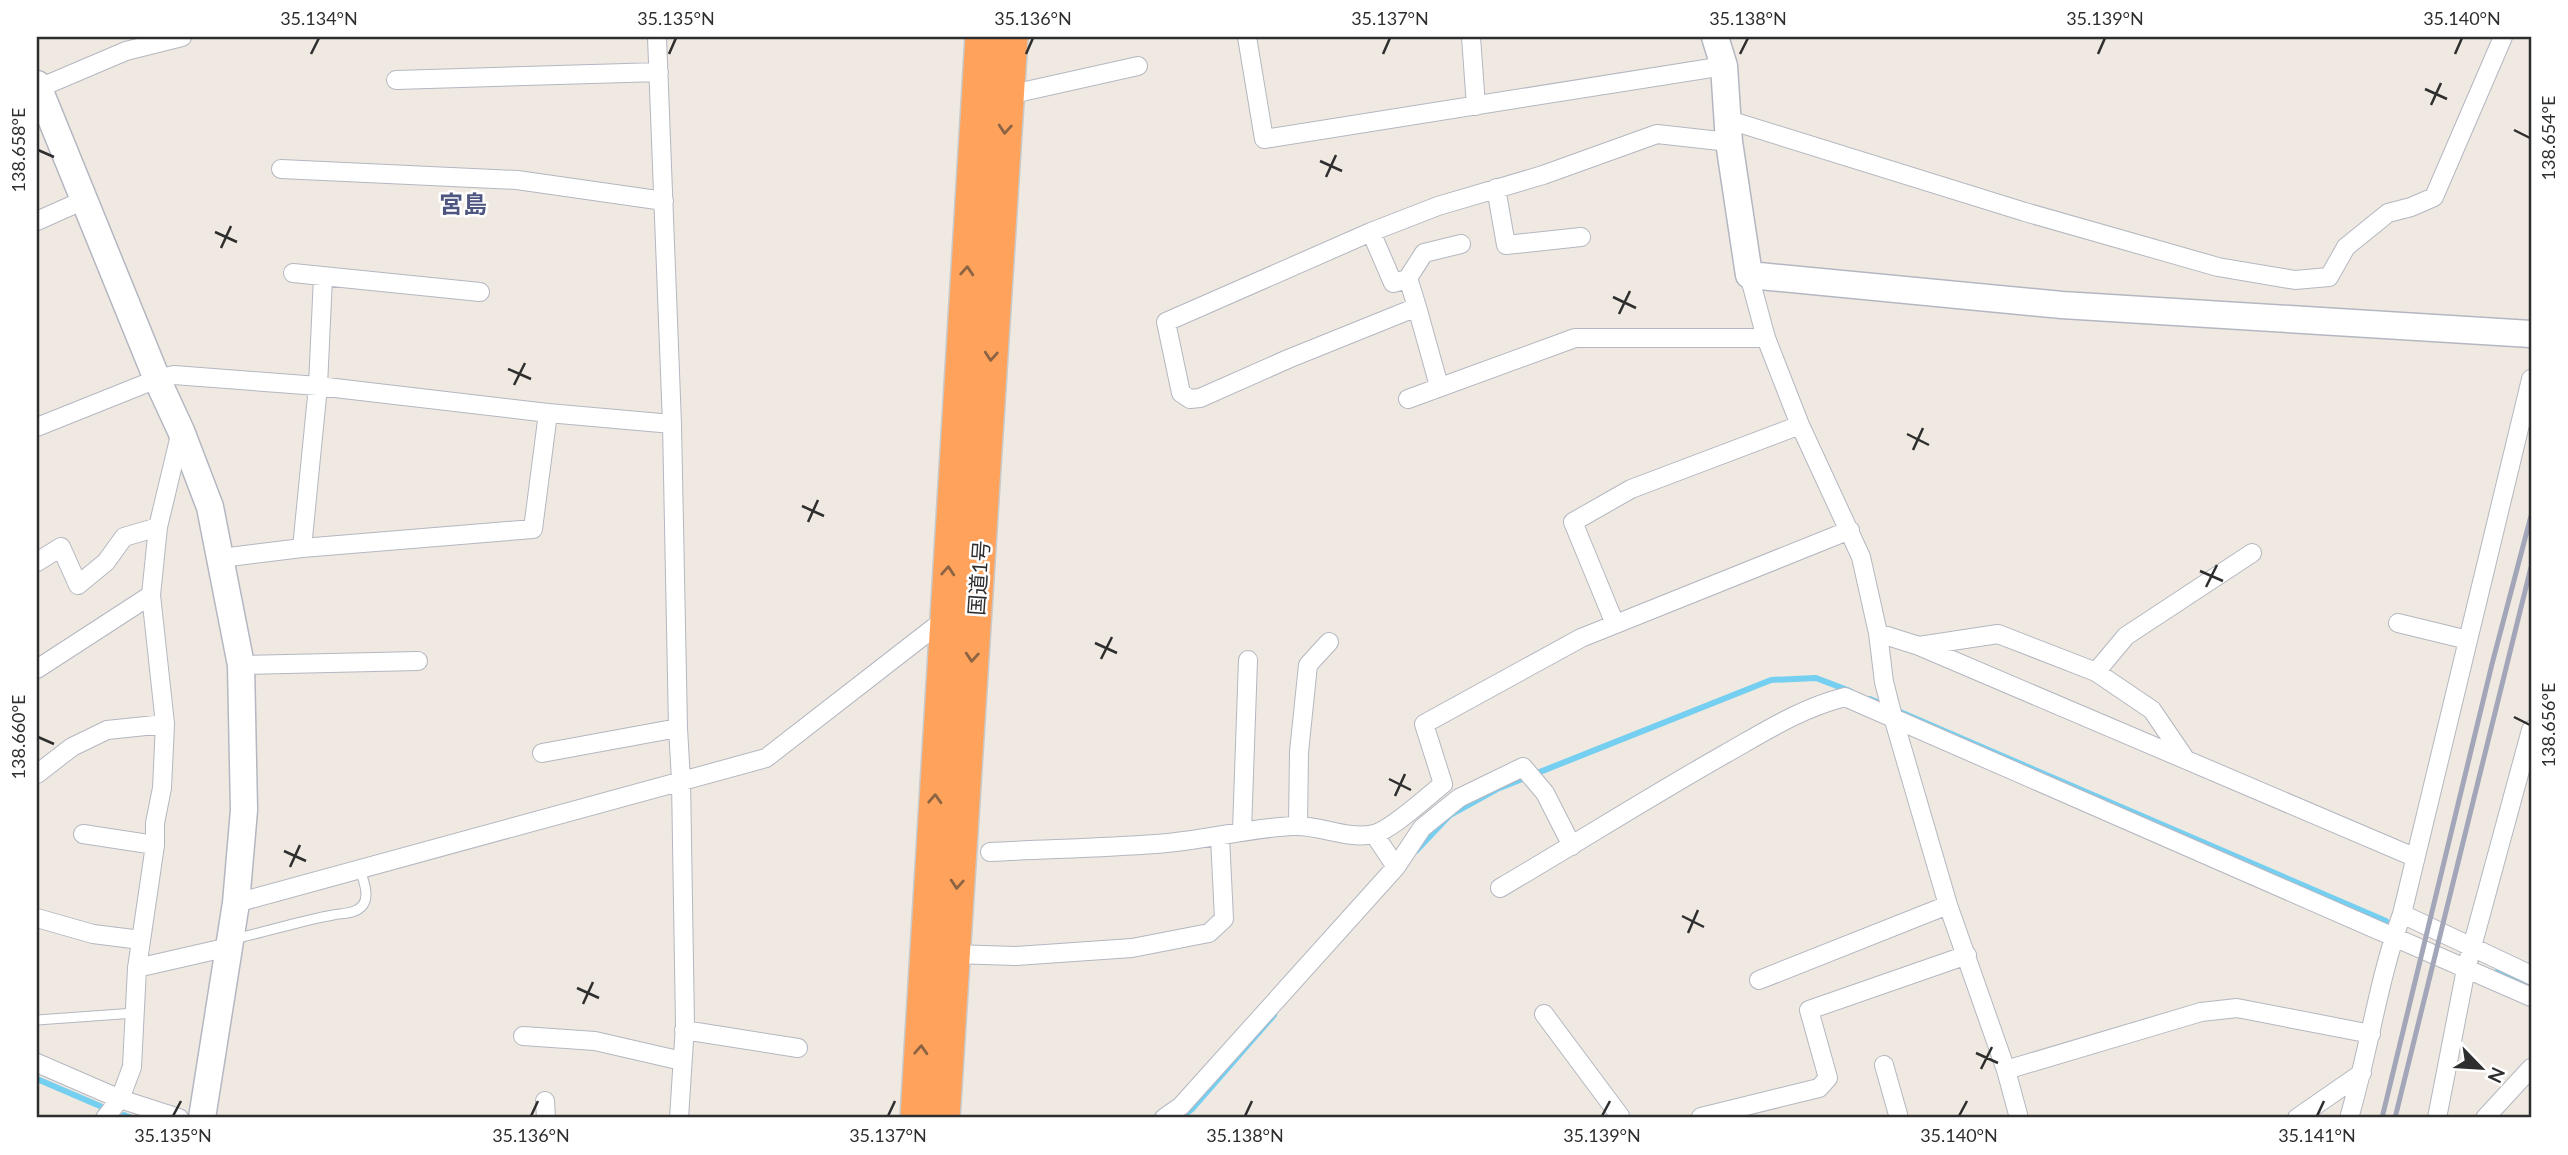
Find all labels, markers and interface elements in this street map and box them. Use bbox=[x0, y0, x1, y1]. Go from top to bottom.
text: 35.134°N bbox=[280, 7, 358, 29]
text: 35.135°N bbox=[637, 7, 715, 29]
text: 35.136°N bbox=[994, 7, 1072, 29]
text: 35.137°N bbox=[1351, 7, 1429, 29]
text: 35.138°N bbox=[1709, 7, 1787, 29]
text: 35.139°N bbox=[2066, 7, 2144, 29]
text: 35.140°N bbox=[2423, 7, 2501, 29]
text: 138.654°E bbox=[2537, 96, 2559, 180]
text: 138.658°E bbox=[7, 108, 29, 192]
one-way arrow bbox=[998, 124, 1013, 135]
district label: 宮島 bbox=[439, 189, 487, 218]
one-way arrow bbox=[959, 265, 974, 276]
one-way arrow bbox=[984, 351, 999, 362]
street label: 国道1号 bbox=[963, 540, 993, 616]
one-way arrow bbox=[940, 566, 955, 577]
one-way arrow bbox=[965, 652, 980, 663]
text: 138.656°E bbox=[2537, 683, 2559, 767]
text: 138.660°E bbox=[7, 695, 29, 779]
one-way arrow bbox=[927, 793, 942, 804]
one-way arrow bbox=[950, 879, 965, 890]
north arrow bbox=[2446, 1032, 2516, 1102]
one-way arrow bbox=[914, 1044, 929, 1055]
text: N bbox=[2483, 1064, 2510, 1087]
text: 35.135°N bbox=[134, 1124, 212, 1146]
text: 35.136°N bbox=[492, 1124, 570, 1146]
text: 35.137°N bbox=[849, 1124, 927, 1146]
text: 35.138°N bbox=[1206, 1124, 1284, 1146]
text: 35.139°N bbox=[1563, 1124, 1641, 1146]
text: 35.140°N bbox=[1920, 1124, 1998, 1146]
text: 35.141°N bbox=[2278, 1124, 2356, 1146]

